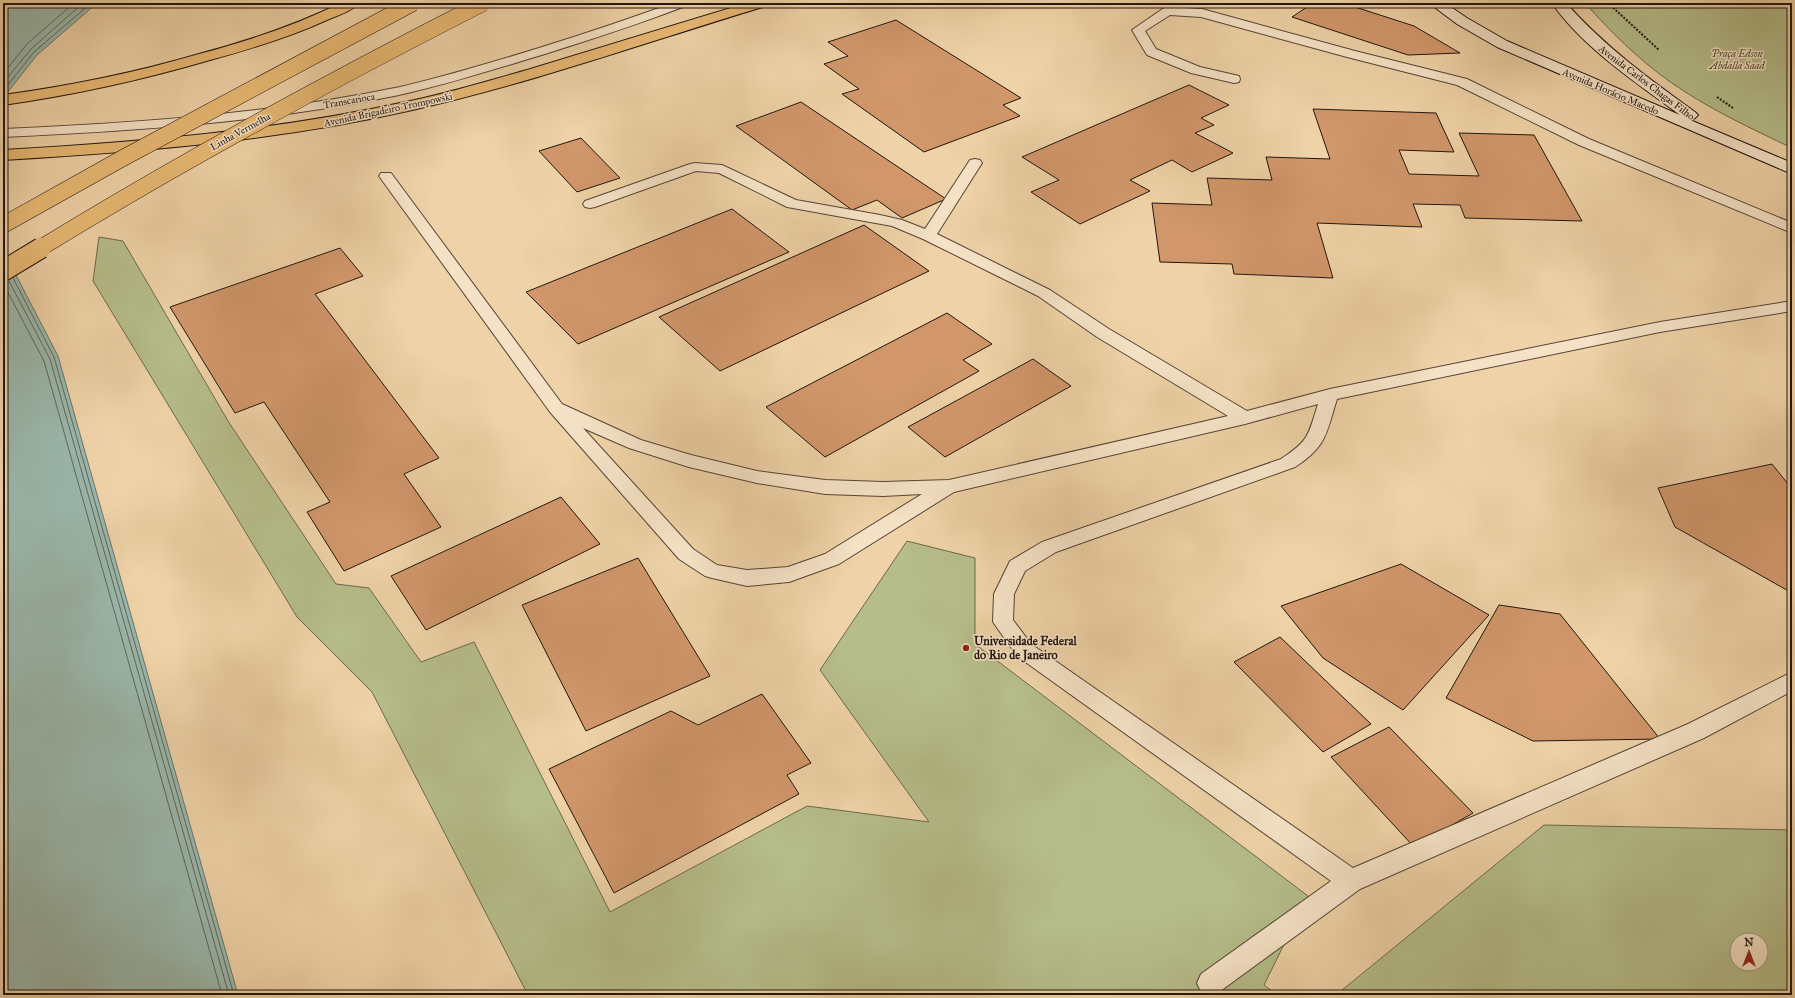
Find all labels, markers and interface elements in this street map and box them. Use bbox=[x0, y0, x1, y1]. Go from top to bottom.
street label: Avenida Carlos Chagas Filho bbox=[1595, 42, 1697, 123]
park label: Praça Edson Abdalla Saad bbox=[1708, 48, 1766, 72]
street label: Avenida Horácio Macedo bbox=[1560, 66, 1661, 118]
street label: Transcarioca bbox=[322, 90, 377, 111]
street label: Avenida Brigadeiro Trompowski bbox=[322, 90, 454, 130]
street label: Linha Vermelha bbox=[208, 110, 273, 153]
place label: Universidade Federal do Rio de Janeiro bbox=[974, 634, 1077, 663]
marker: Universidade Federal do Rio de Janeiro bbox=[961, 643, 971, 653]
north arrow bbox=[1729, 932, 1769, 972]
text: N bbox=[1744, 936, 1754, 949]

